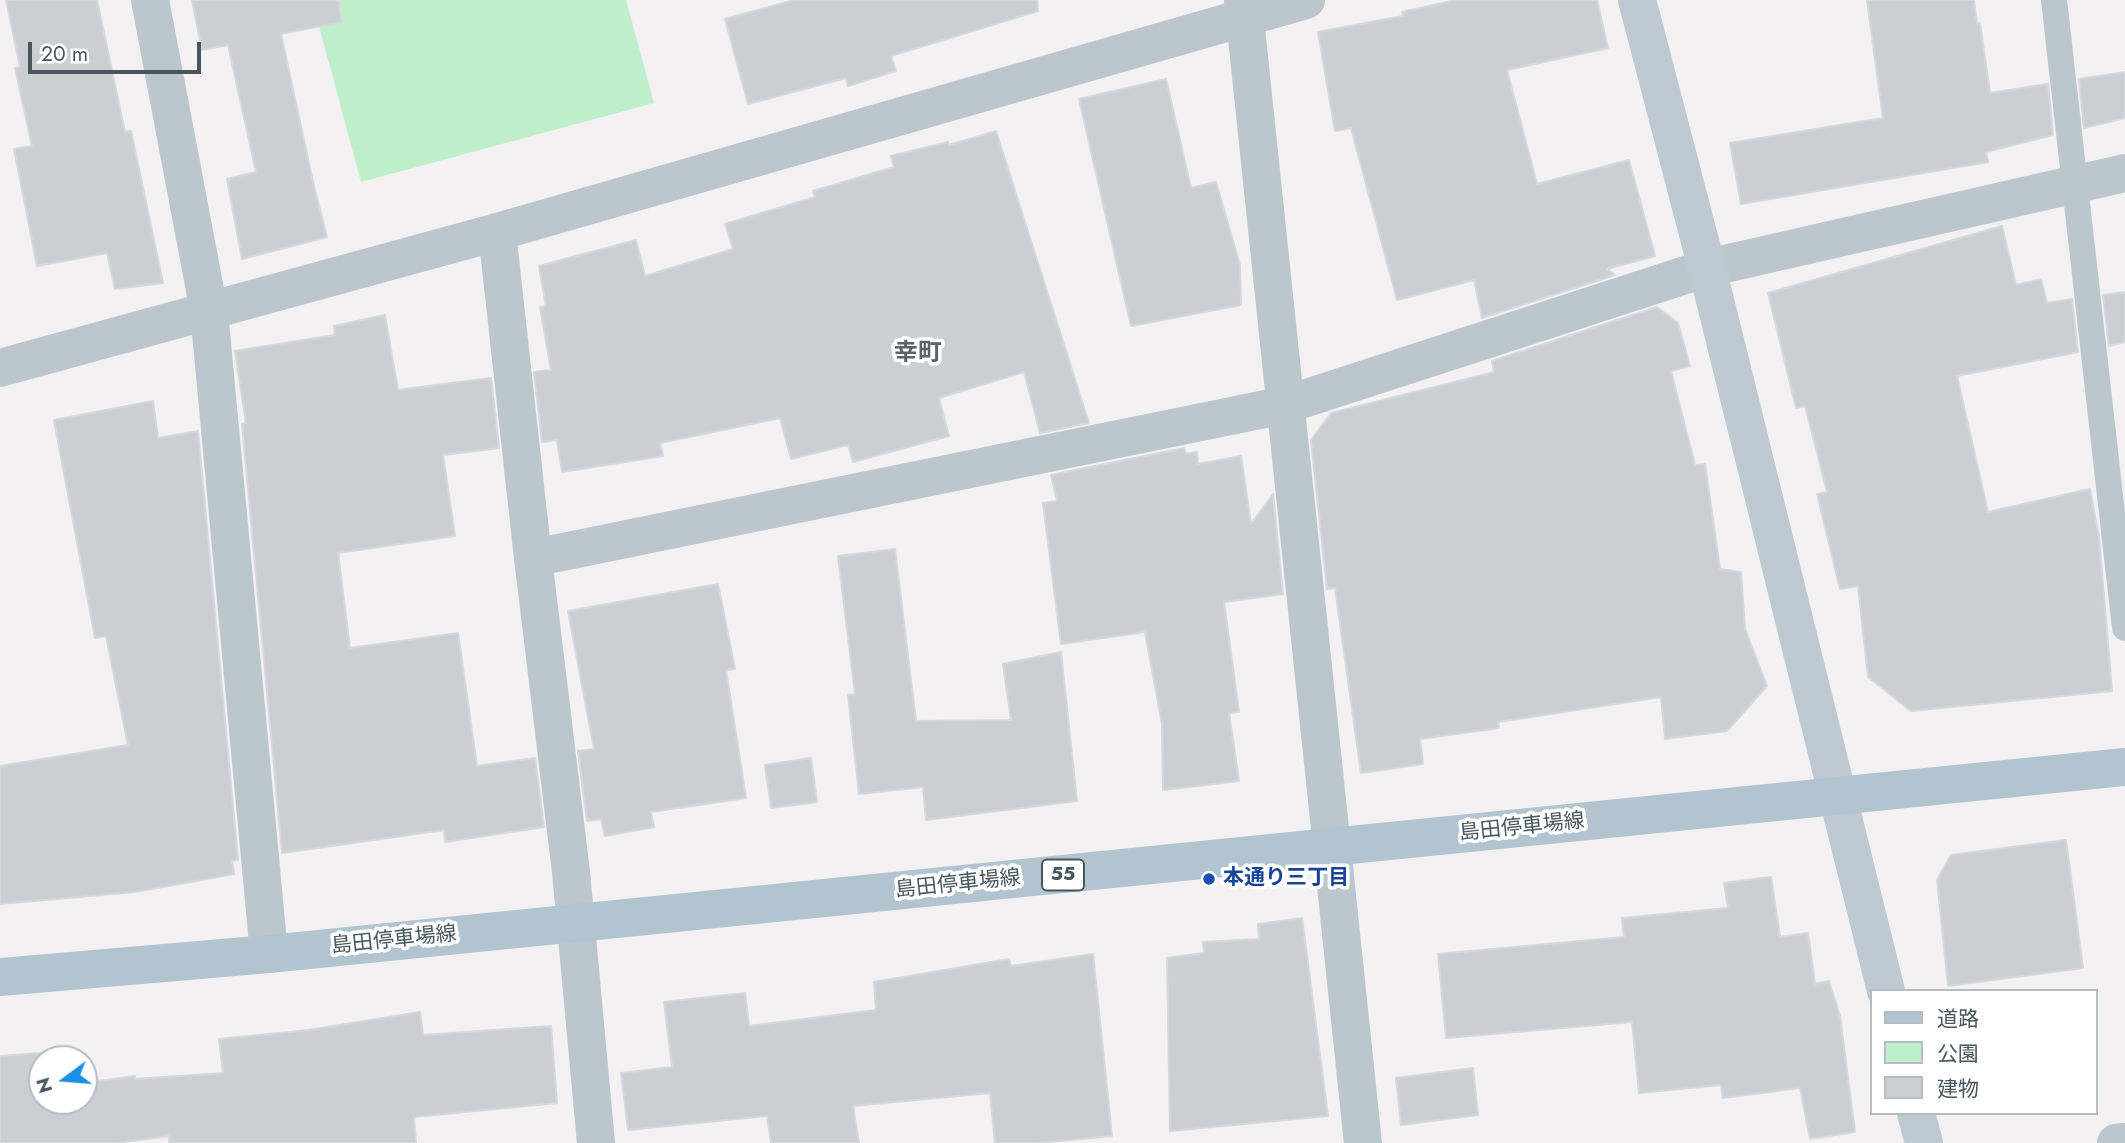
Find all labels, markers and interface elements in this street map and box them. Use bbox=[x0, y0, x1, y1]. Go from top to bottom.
scale bar bbox=[32, 28, 205, 72]
text: 20 m bbox=[41, 39, 88, 69]
district label: 幸町 bbox=[894, 340, 942, 368]
street label: 島田停車場線 bbox=[1458, 809, 1586, 847]
road number: 55 bbox=[1042, 860, 1084, 890]
street label: 島田停車場線 bbox=[894, 866, 1022, 904]
place label: 本通り三丁目 bbox=[1223, 866, 1349, 892]
marker: 本通り三丁目 bbox=[1201, 871, 1217, 887]
street label: 島田停車場線 bbox=[330, 922, 458, 960]
legend bbox=[1870, 989, 2097, 1115]
text: 道路 bbox=[1937, 1004, 1979, 1034]
text: 公園 bbox=[1937, 1039, 1979, 1069]
north arrow bbox=[28, 1045, 98, 1115]
text: N bbox=[29, 1074, 59, 1096]
text: 建物 bbox=[1937, 1074, 1979, 1104]

